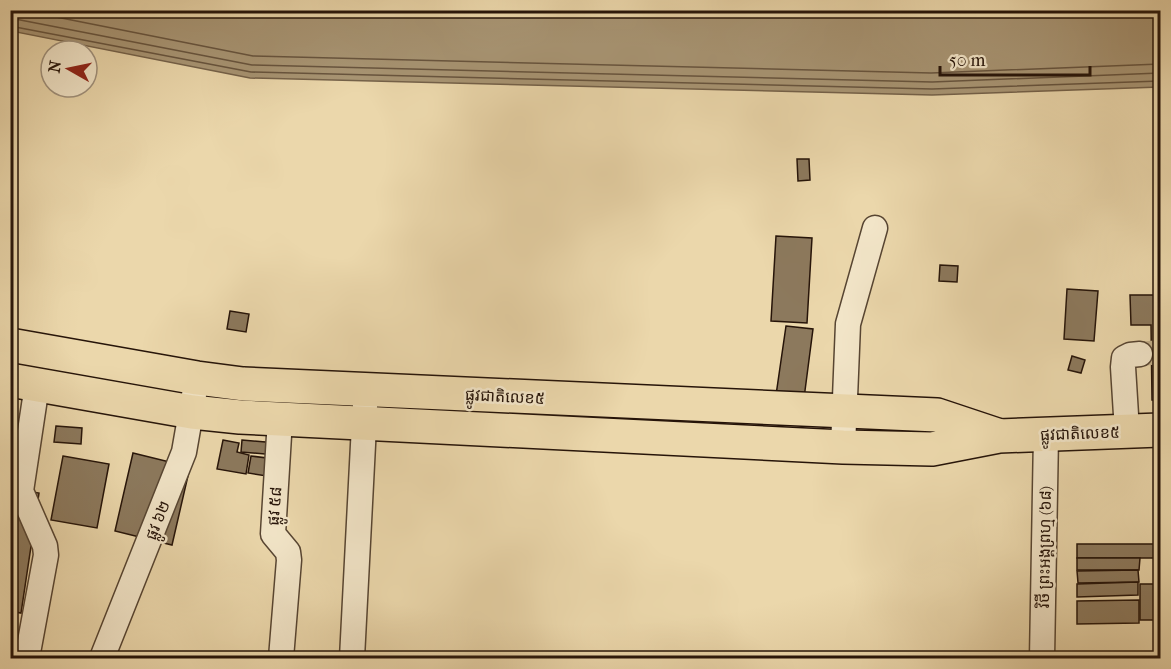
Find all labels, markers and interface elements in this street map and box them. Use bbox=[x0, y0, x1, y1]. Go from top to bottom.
north arrow bbox=[39, 39, 99, 99]
scale bar bbox=[940, 39, 1090, 77]
text: 50 m bbox=[949, 50, 986, 71]
text: N bbox=[44, 58, 65, 74]
street label: ផ្លូវជាតិលេខ៥ bbox=[464, 385, 545, 413]
street label: ផ្លូវជាតិលេខ៥ bbox=[1040, 423, 1121, 449]
street label: ផ្លូវ ៥៨ bbox=[264, 486, 290, 527]
street label: វិថី ព្រះអង្គព្រហ្ម (៦៨) bbox=[1032, 486, 1055, 609]
street label: ផ្លូវ ៦២ bbox=[141, 498, 178, 545]

